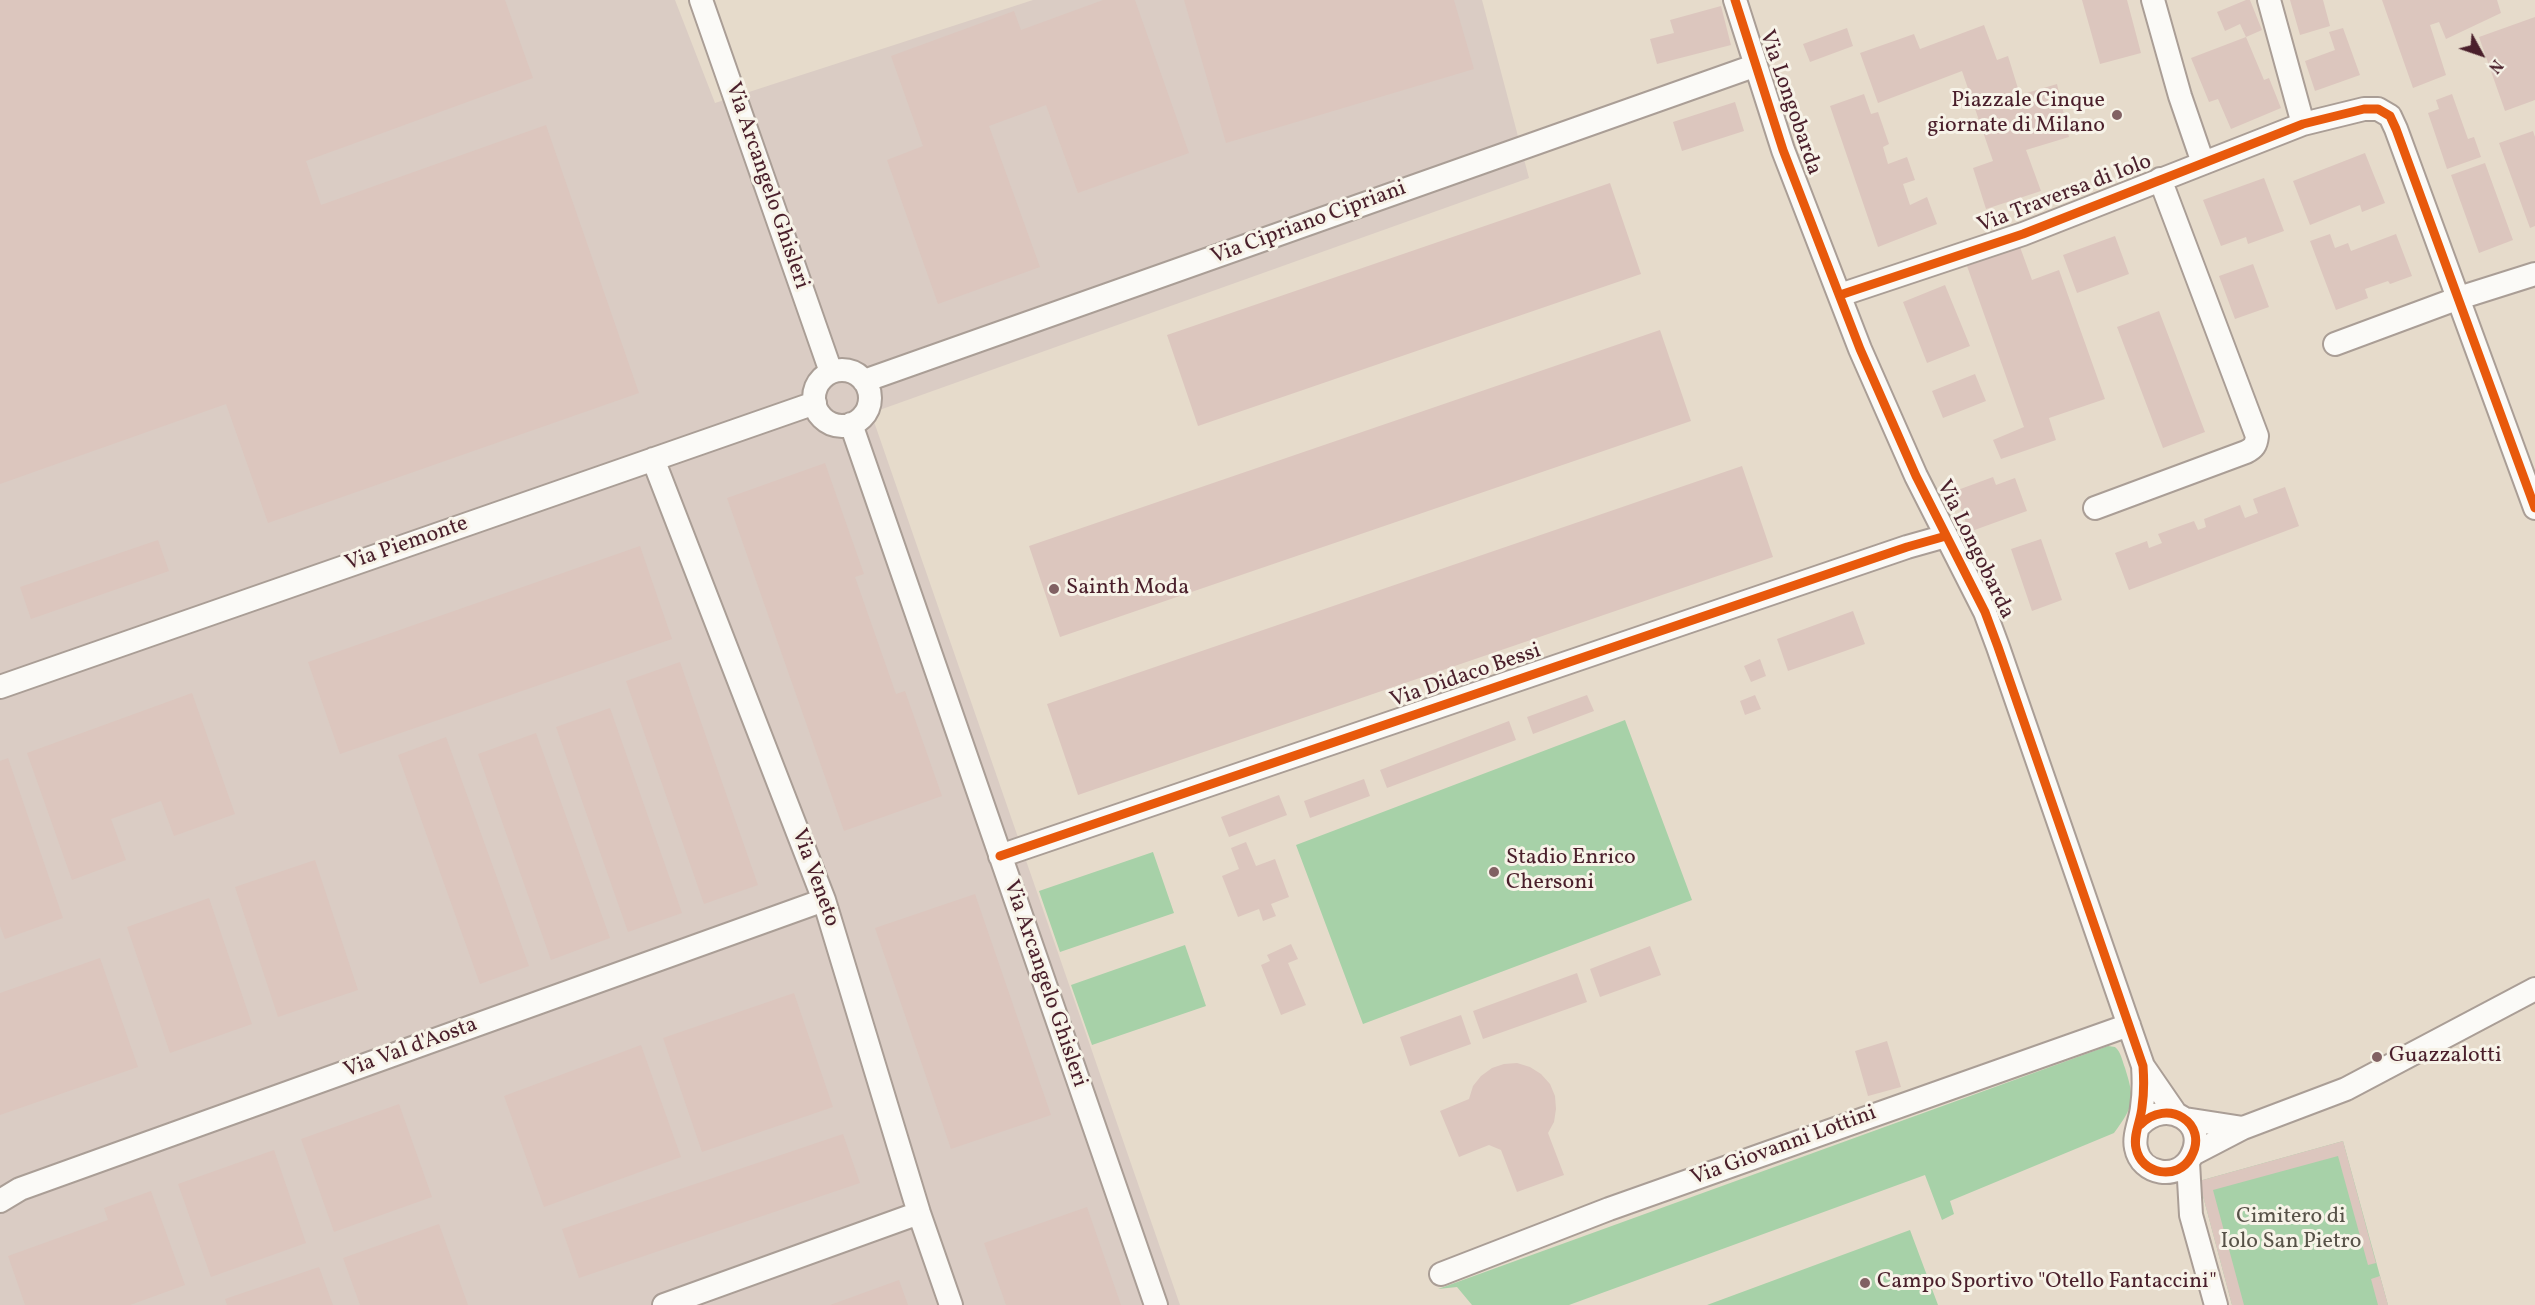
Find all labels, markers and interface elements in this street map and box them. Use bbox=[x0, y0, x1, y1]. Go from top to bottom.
north arrow bbox=[2451, 24, 2511, 84]
street label: Via Longobarda bbox=[1752, 27, 1826, 179]
text: N bbox=[2483, 54, 2507, 77]
street label: Via Arcangelo Ghisleri bbox=[718, 79, 814, 293]
place label: Piazzale Cinque giornate di Milano bbox=[1927, 89, 2105, 140]
marker: Piazzale Cinque giornate di Milano bbox=[2110, 108, 2124, 122]
street label: Via Traversa di Iolo bbox=[1974, 150, 2156, 240]
street label: Via Cipriano Cipriani bbox=[1208, 176, 1410, 272]
street label: Via Longobarda bbox=[1929, 476, 2019, 624]
street label: Via Piemonte bbox=[342, 512, 472, 578]
place label: Sainth Moda bbox=[1066, 576, 1189, 602]
marker: Sainth Moda bbox=[1047, 582, 1061, 596]
street label: Via Didaco Bessi bbox=[1387, 639, 1545, 715]
street label: Via Veneto bbox=[784, 825, 844, 931]
place label: Stadio Enrico Chersoni bbox=[1506, 846, 1636, 897]
marker: Stadio Enrico Chersoni bbox=[1487, 865, 1501, 879]
street label: Via Arcangelo Ghisleri bbox=[996, 877, 1092, 1091]
street label: Via Val d'Aosta bbox=[341, 1013, 481, 1085]
place label: Guazzalotti bbox=[2389, 1044, 2502, 1070]
marker: Guazzalotti bbox=[2370, 1050, 2384, 1064]
street label: Via Giovanni Lottini bbox=[1688, 1101, 1880, 1193]
park label: Cimitero di Iolo San Pietro bbox=[2220, 1205, 2362, 1256]
place label: Campo Sportivo "Otello Fantaccini" bbox=[1877, 1270, 2217, 1296]
marker: Campo Sportivo "Otello Fantaccini" bbox=[1858, 1276, 1872, 1290]

